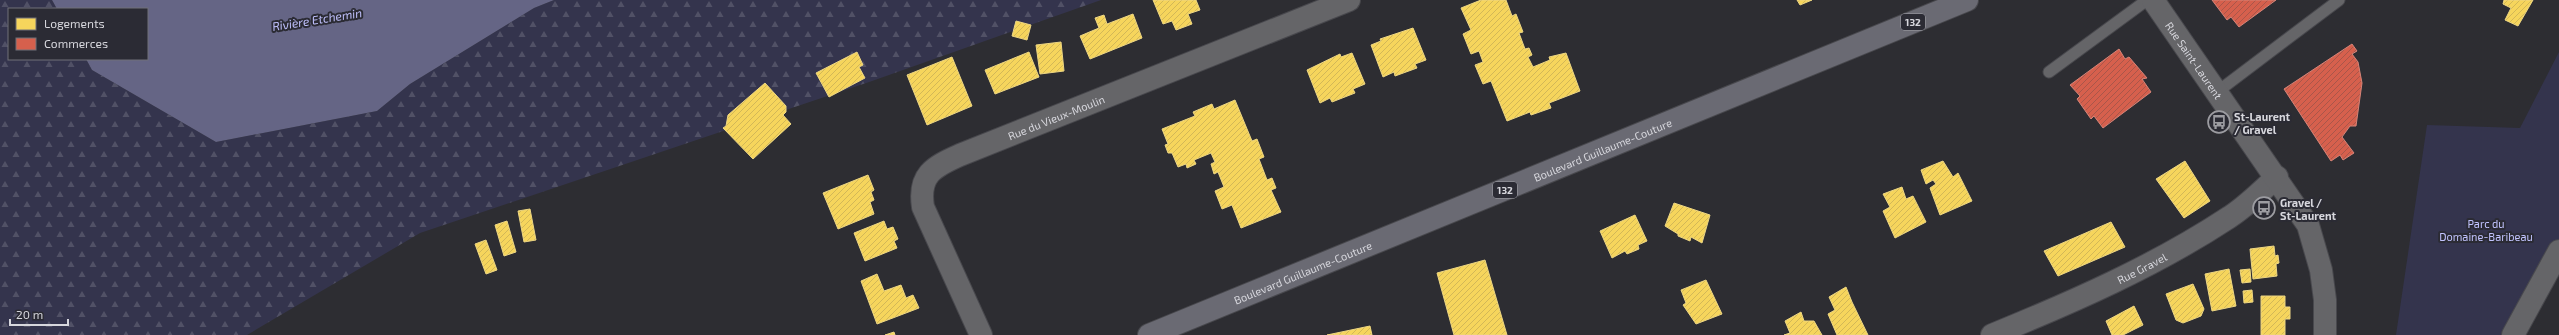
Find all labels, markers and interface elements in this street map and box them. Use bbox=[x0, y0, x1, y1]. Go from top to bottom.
water label: Rivière Etchemin bbox=[271, 5, 363, 33]
legend bbox=[8, 8, 148, 60]
road number: 132 bbox=[1901, 14, 1925, 30]
text: Logements bbox=[44, 16, 105, 30]
street label: Rue Saint-Laurent bbox=[2163, 19, 2226, 101]
text: Commerces bbox=[44, 36, 108, 50]
street label: Rue du Vieux-Moulin bbox=[1006, 92, 1106, 142]
bus stop icon: St-Laurent / Gravel bbox=[2206, 109, 2232, 135]
place label: St-Laurent / Gravel bbox=[2234, 110, 2291, 136]
street label: Boulevard Guillaume-Couture bbox=[1531, 115, 1674, 183]
road number: 132 bbox=[1493, 182, 1517, 198]
bus stop icon: Gravel / St-Laurent bbox=[2251, 195, 2277, 221]
place label: Gravel / St-Laurent bbox=[2280, 196, 2337, 222]
park label: Parc du Domaine-Baribeau bbox=[2439, 217, 2533, 243]
street label: Boulevard Guillaume-Couture bbox=[1232, 238, 1374, 306]
street label: Rue Gravel bbox=[2115, 249, 2169, 286]
scale bar bbox=[10, 301, 68, 327]
text: 20 m bbox=[16, 307, 43, 321]

